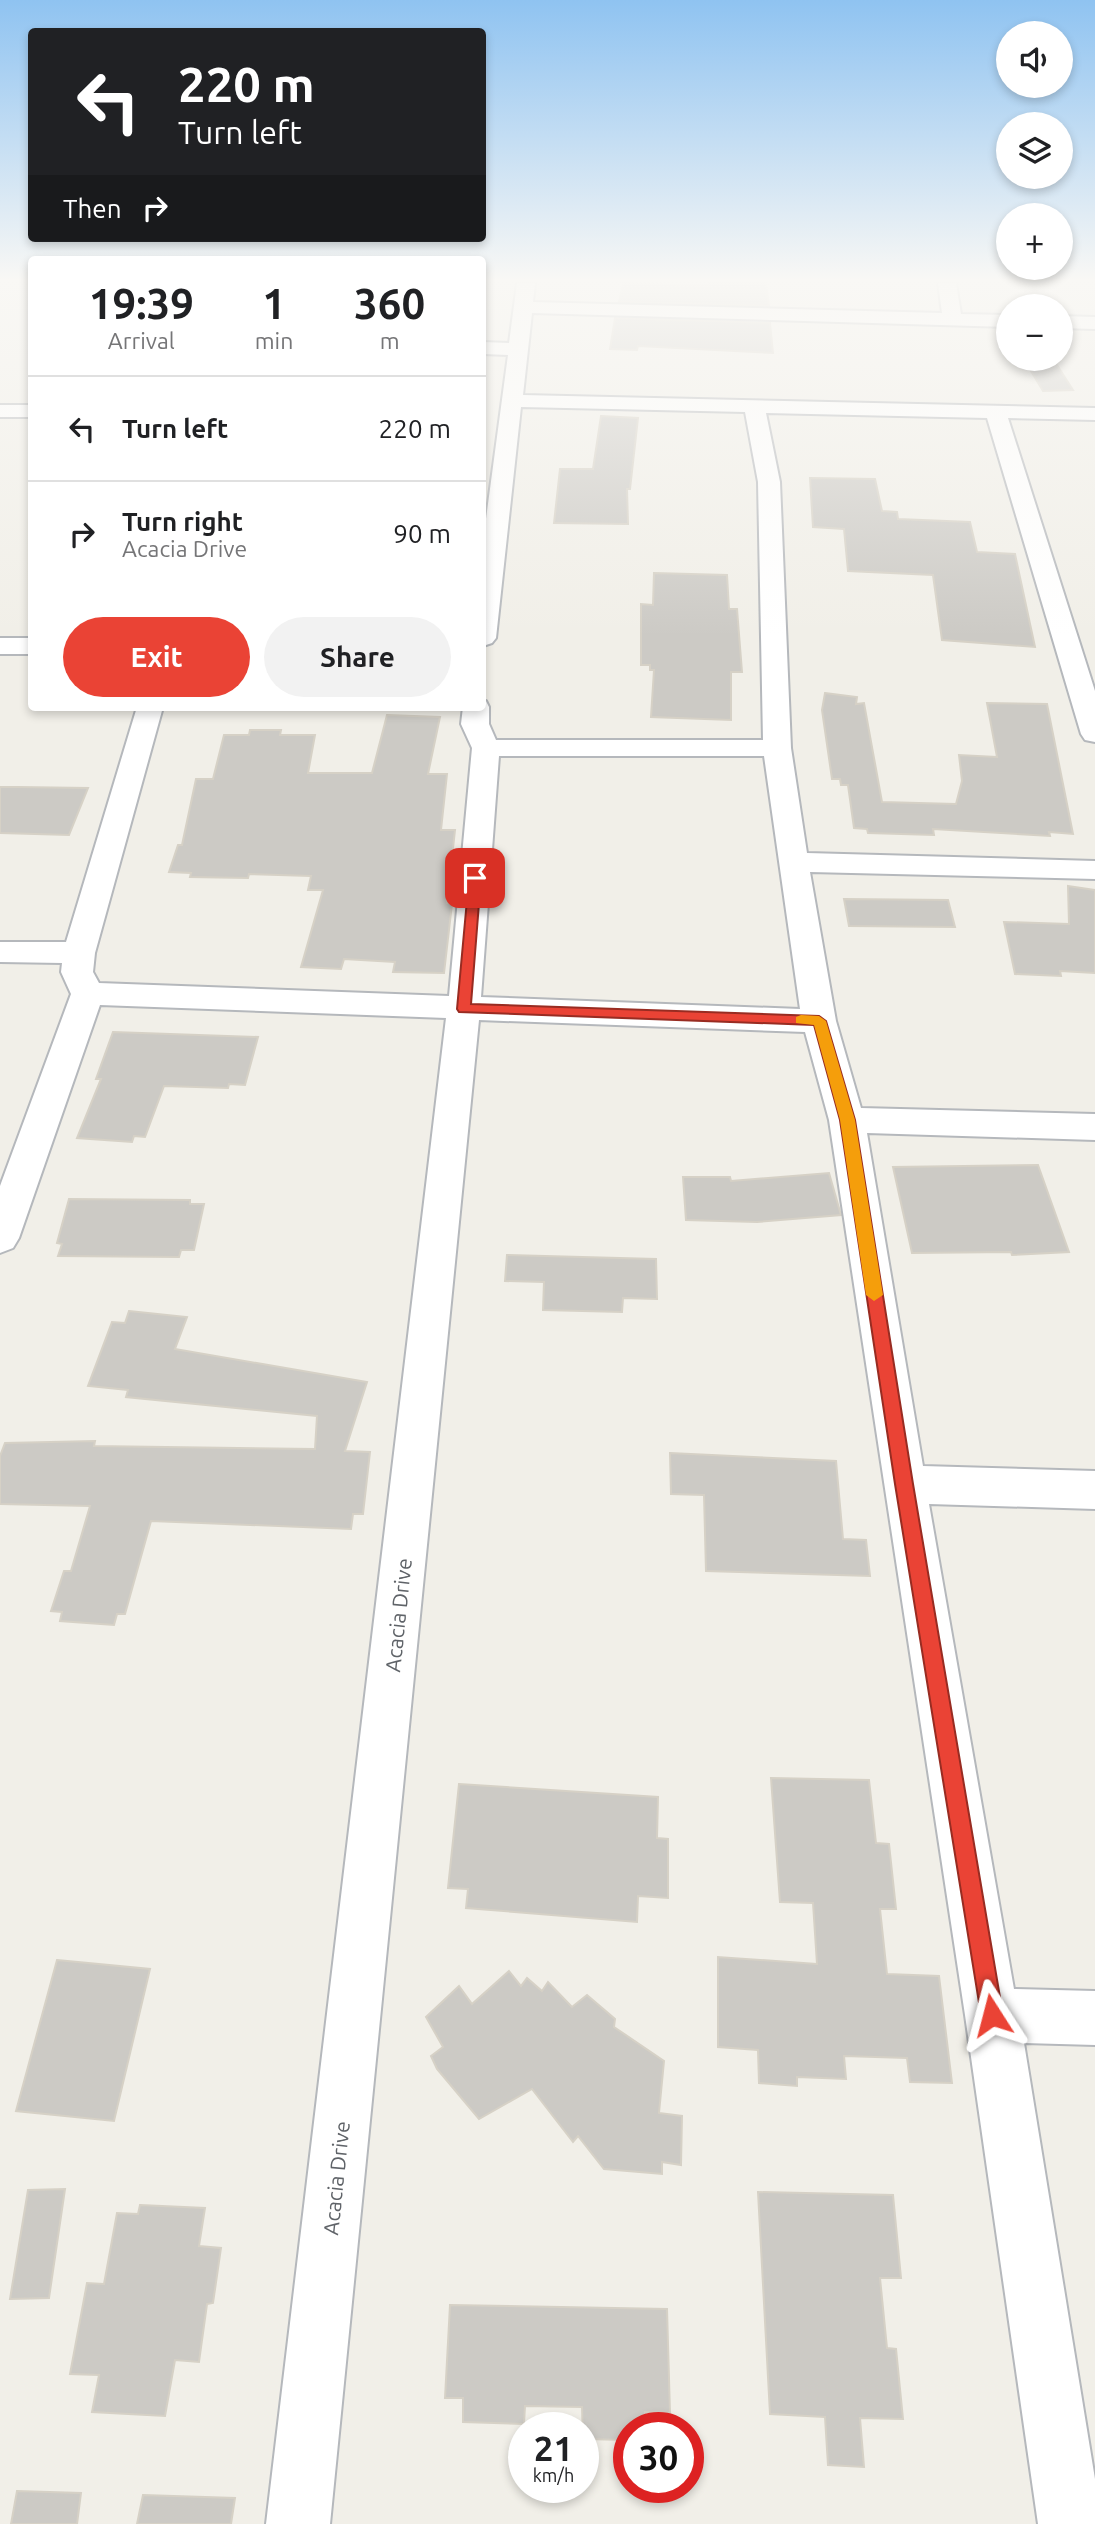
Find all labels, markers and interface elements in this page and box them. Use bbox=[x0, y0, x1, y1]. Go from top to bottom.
map controls bbox=[996, 21, 1073, 371]
button: sound bbox=[996, 21, 1073, 98]
icon: left bbox=[63, 56, 154, 147]
text: 220 m bbox=[178, 56, 315, 111]
button: layers bbox=[996, 112, 1073, 189]
text: Turn left bbox=[178, 114, 302, 150]
icon: right bbox=[136, 189, 174, 227]
text: Then bbox=[63, 194, 122, 223]
button: + bbox=[996, 203, 1073, 280]
text: 19:39 bbox=[89, 280, 194, 327]
text: 1 bbox=[262, 280, 286, 327]
text: 360 bbox=[354, 280, 425, 327]
button: − bbox=[996, 294, 1073, 371]
text: Arrival bbox=[108, 328, 175, 353]
text: min bbox=[255, 328, 293, 353]
text: m bbox=[380, 328, 400, 353]
icon: left bbox=[63, 410, 101, 448]
text: Turn left bbox=[122, 414, 228, 443]
text: 220 m bbox=[379, 414, 451, 443]
text: Turn right bbox=[122, 507, 243, 536]
icon: right bbox=[63, 515, 101, 553]
text: 90 m bbox=[393, 519, 451, 548]
text: Acacia Drive bbox=[122, 536, 247, 561]
button: Exit bbox=[63, 617, 250, 697]
button: Share bbox=[264, 617, 451, 697]
pin bbox=[445, 848, 505, 908]
icon: arrive bbox=[456, 859, 494, 897]
street label: Acacia Drive bbox=[380, 1557, 416, 1673]
position arrow bbox=[955, 1978, 1029, 2052]
street label: Acacia Drive bbox=[318, 2120, 354, 2236]
speed limit sign: 30 bbox=[613, 2412, 704, 2503]
text: 21 bbox=[534, 2428, 573, 2468]
text: km/h bbox=[533, 2465, 574, 2485]

